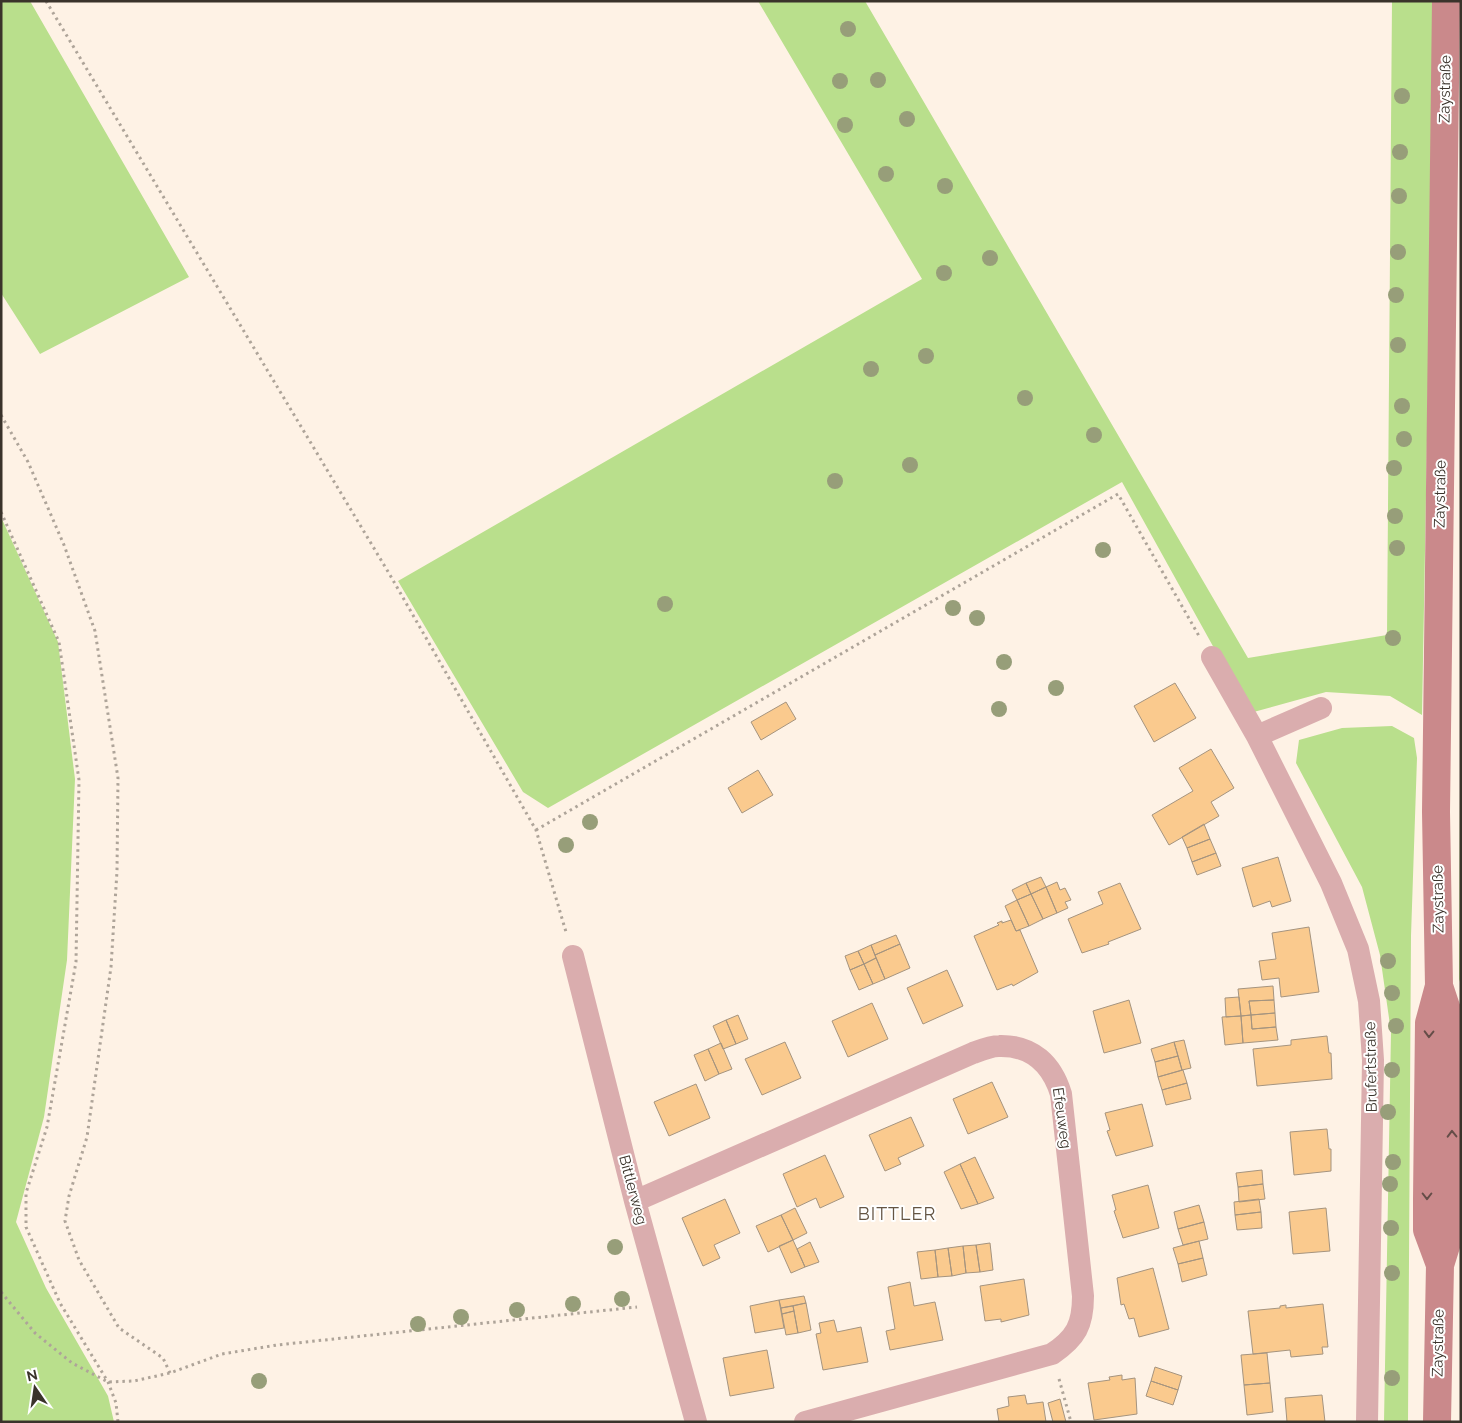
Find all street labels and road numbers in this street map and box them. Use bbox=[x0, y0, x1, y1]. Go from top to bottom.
street label: Zaystraße bbox=[1435, 55, 1455, 123]
street label: Zaystraße bbox=[1430, 460, 1450, 528]
street label: Zaystraße bbox=[1428, 865, 1448, 933]
street label: Brufertstraße bbox=[1361, 1021, 1381, 1113]
street label: Efeuweg bbox=[1049, 1086, 1075, 1150]
street label: Bittlerweg bbox=[615, 1153, 651, 1227]
street label: Zaystraße bbox=[1428, 1309, 1448, 1377]

